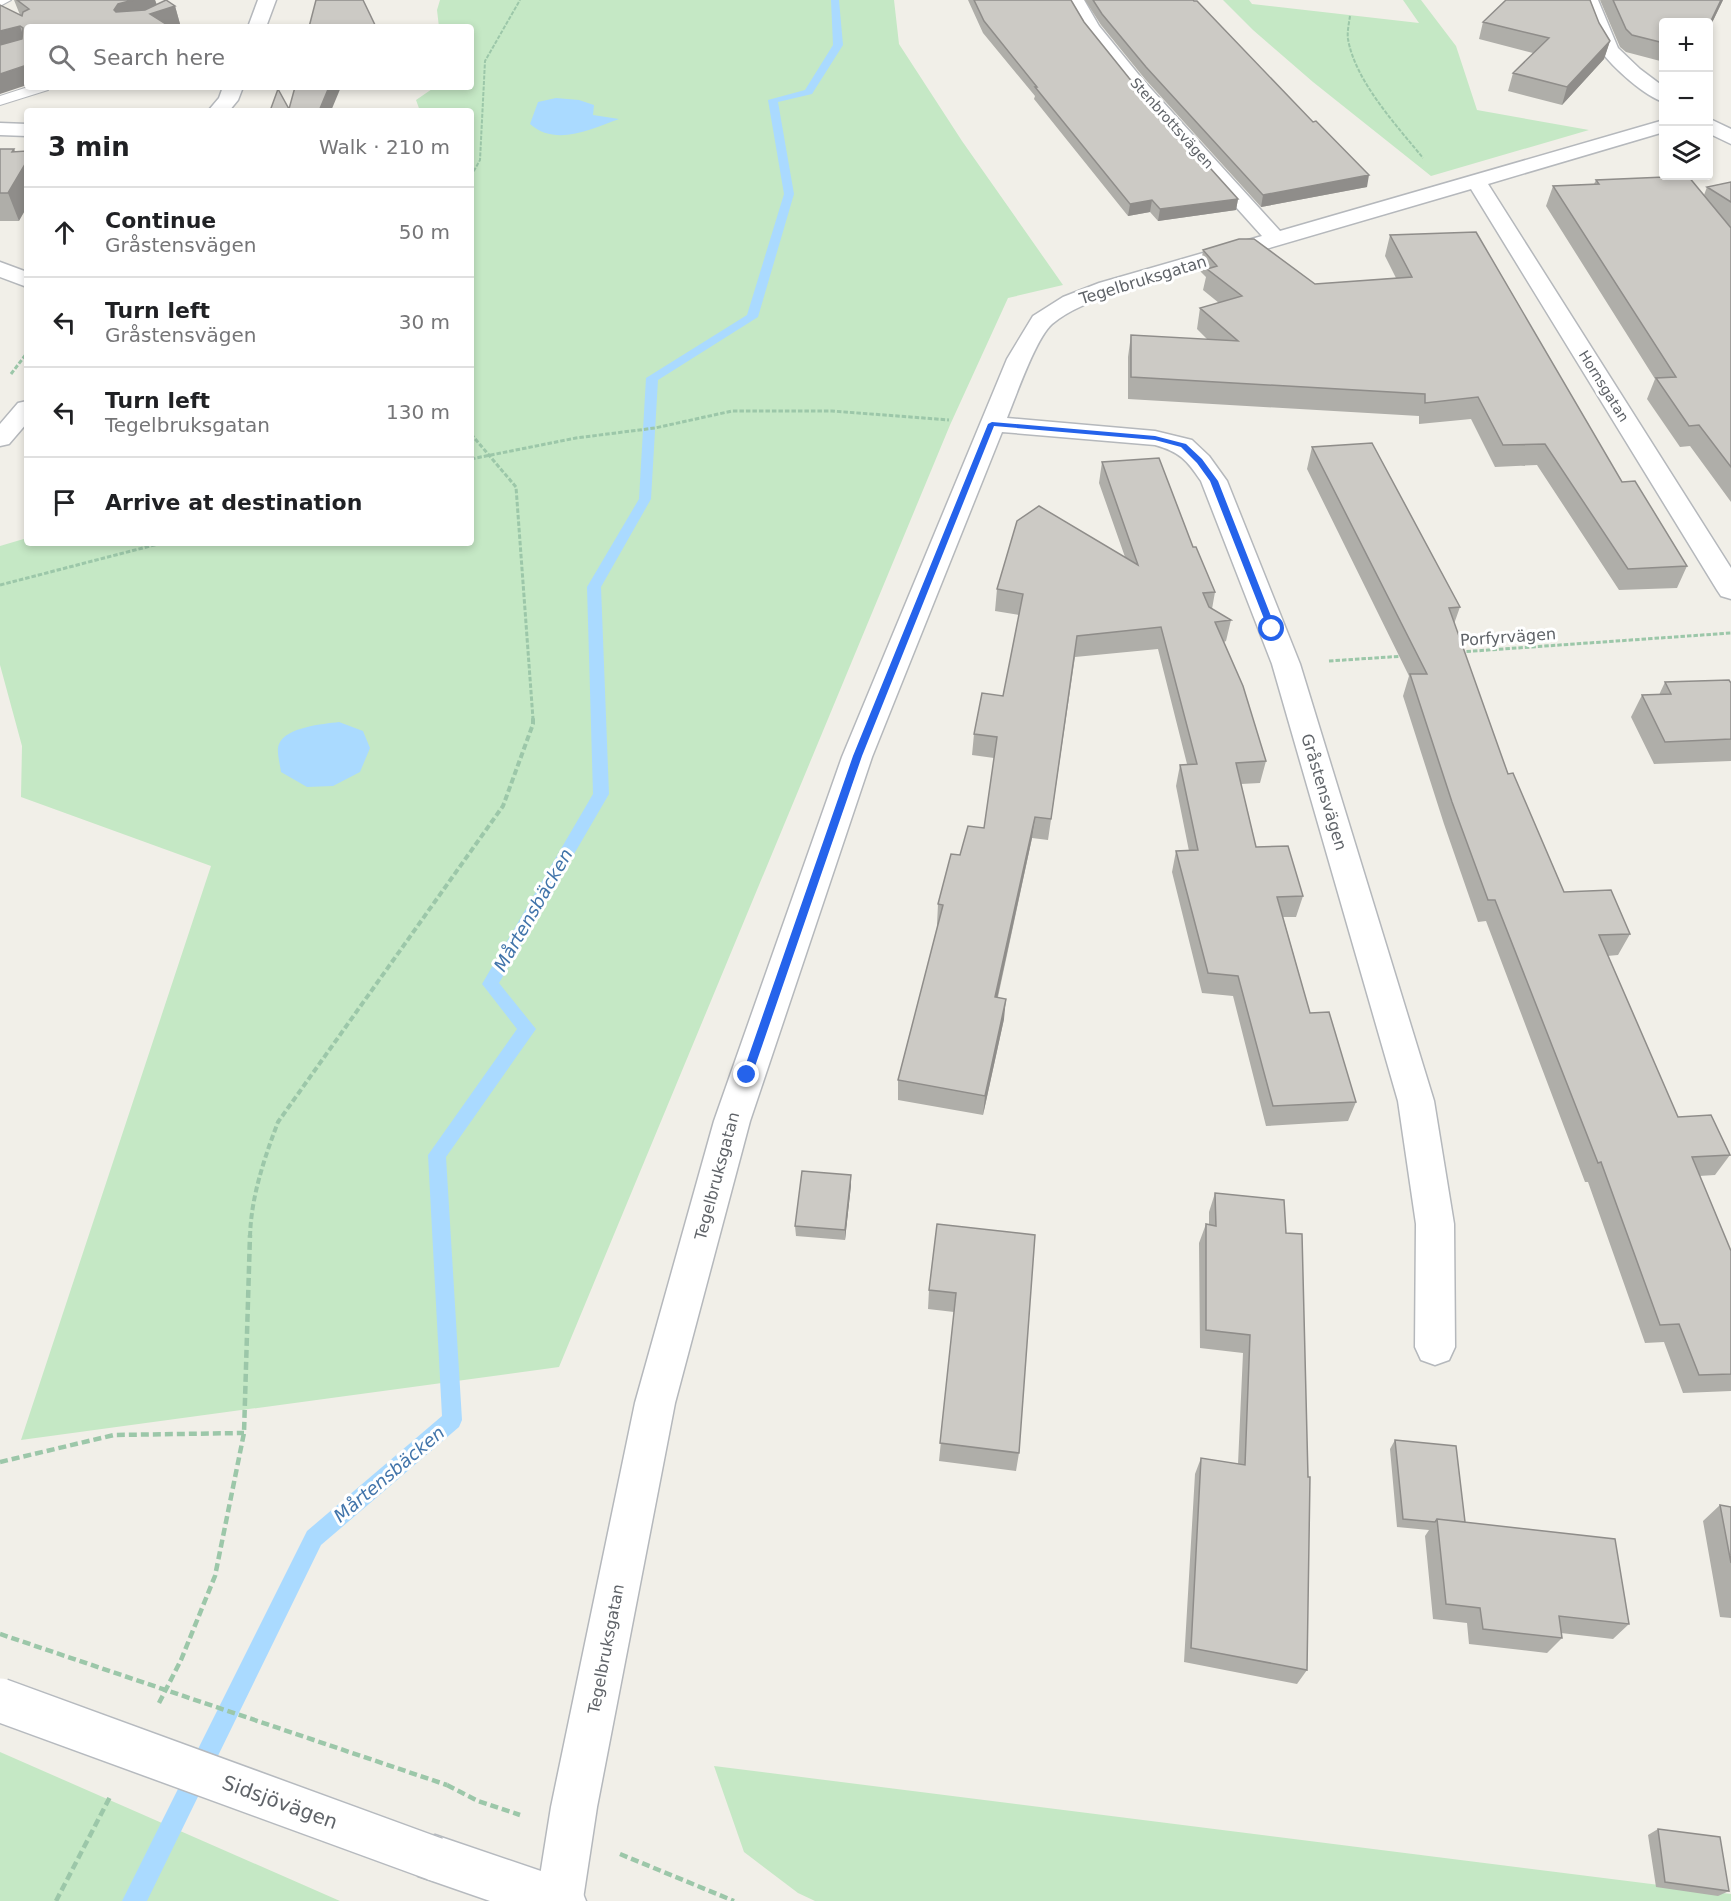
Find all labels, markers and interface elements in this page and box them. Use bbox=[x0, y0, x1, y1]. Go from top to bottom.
map controls bbox=[1659, 18, 1713, 180]
button: + bbox=[1659, 18, 1713, 72]
search box bbox=[24, 24, 474, 90]
icon: search bbox=[45, 41, 78, 74]
text: Search here bbox=[93, 45, 225, 70]
button: − bbox=[1659, 72, 1713, 126]
street label: Stenbrottsvägen bbox=[1127, 74, 1217, 172]
button: layers bbox=[1659, 126, 1713, 180]
text: 3 min bbox=[48, 132, 130, 162]
text: Walk · 210 m bbox=[319, 135, 450, 159]
text: Continue bbox=[105, 208, 216, 233]
icon: ahead bbox=[48, 216, 81, 249]
text: 50 m bbox=[399, 220, 450, 244]
text: Gråstensvägen bbox=[105, 233, 256, 257]
street label: Tegelbruksgatan bbox=[1076, 252, 1209, 309]
text: Turn left bbox=[105, 298, 210, 323]
icon: left bbox=[48, 306, 81, 339]
text: 30 m bbox=[399, 310, 450, 334]
text: Gråstensvägen bbox=[105, 323, 256, 347]
street label: Hornsgatan bbox=[1576, 347, 1632, 425]
text: Turn left bbox=[105, 388, 210, 413]
icon: left bbox=[48, 396, 81, 429]
text: 130 m bbox=[386, 400, 450, 424]
text: Tegelbruksgatan bbox=[105, 413, 270, 437]
icon: arrive bbox=[48, 486, 81, 519]
text: Arrive at destination bbox=[105, 490, 362, 515]
route start bbox=[1258, 615, 1284, 641]
street label: Porfyrvägen bbox=[1459, 624, 1557, 650]
street label: Gråstensvägen bbox=[1297, 731, 1351, 853]
water label: Mårtensbäcken bbox=[489, 845, 577, 975]
route end bbox=[733, 1061, 759, 1087]
street label: Tegelbruksgatan bbox=[690, 1110, 743, 1243]
water label: Mårtensbäcken bbox=[329, 1422, 449, 1526]
street label: Tegelbruksgatan bbox=[584, 1582, 628, 1717]
street label: Sidsjövägen bbox=[219, 1770, 341, 1834]

